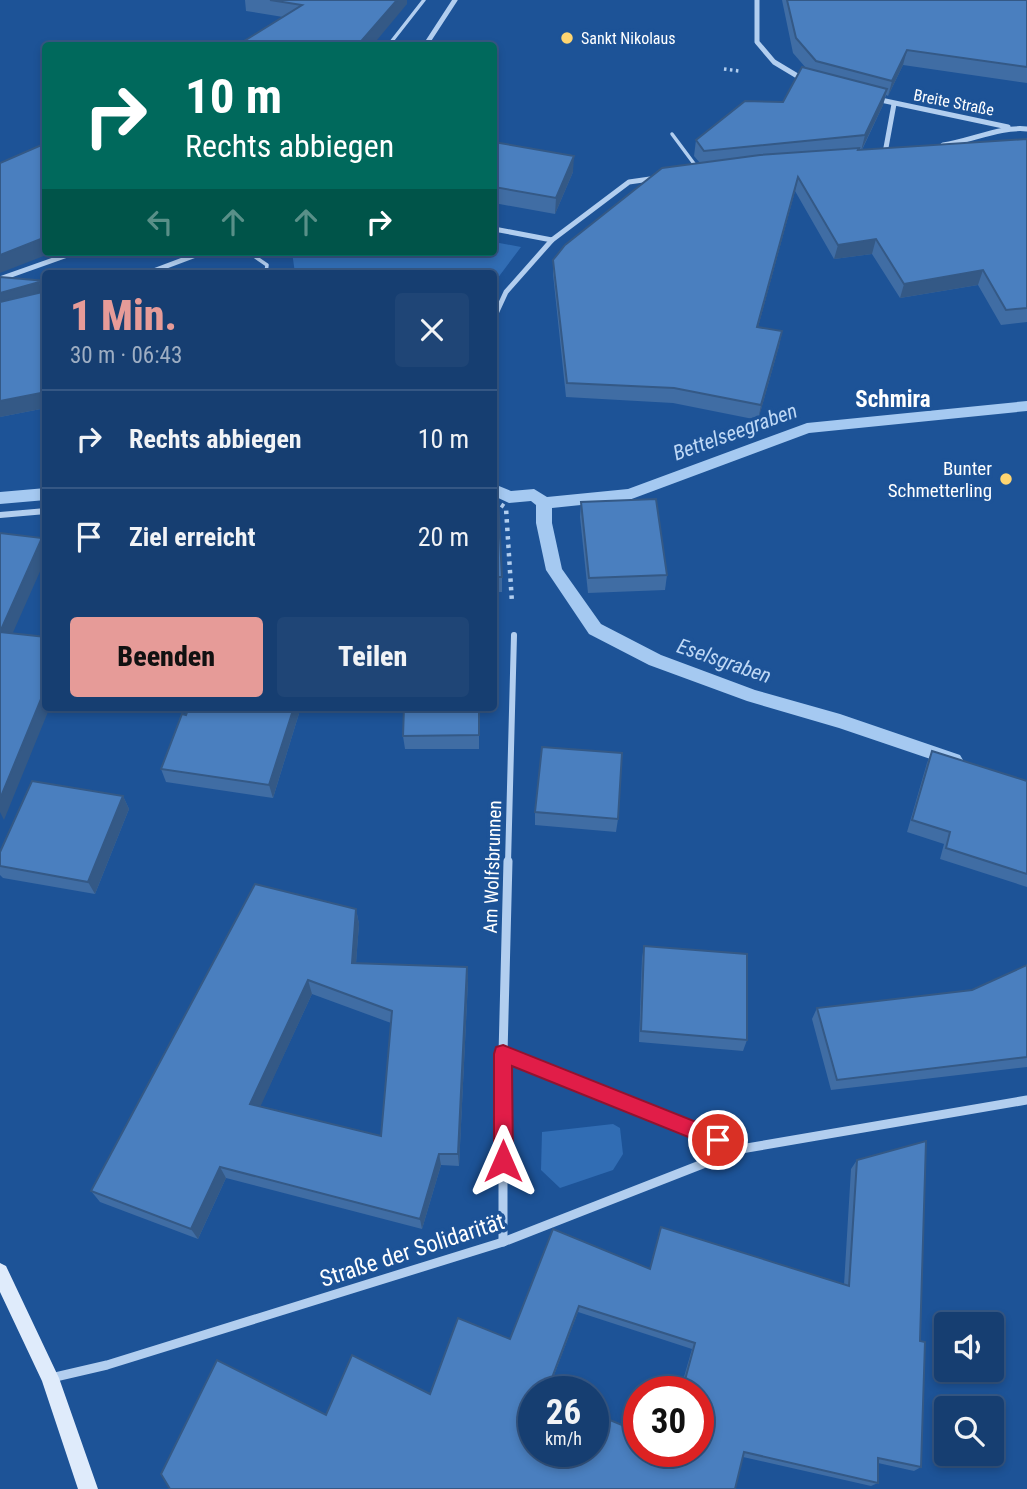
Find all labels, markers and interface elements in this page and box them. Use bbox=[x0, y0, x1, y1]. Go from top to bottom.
place label: Sankt Nikolaus bbox=[581, 29, 676, 48]
marker: Sankt Nikolaus bbox=[559, 30, 575, 46]
text: 10 m bbox=[185, 68, 282, 125]
icon: right bbox=[70, 70, 161, 161]
street label: Breite Straße bbox=[912, 85, 996, 120]
text: Rechts abbiegen bbox=[185, 127, 394, 165]
icon: left bbox=[141, 203, 179, 241]
icon: ahead bbox=[214, 203, 252, 241]
icon: ahead bbox=[287, 203, 325, 241]
icon: right bbox=[360, 203, 398, 241]
text: 1 Min. bbox=[70, 291, 177, 340]
button: close bbox=[395, 293, 469, 367]
text: 30 m · 06:43 bbox=[70, 342, 182, 369]
district label: Schmira bbox=[855, 386, 931, 413]
water label: Bettelseegraben bbox=[670, 398, 800, 466]
icon: right bbox=[70, 420, 108, 458]
text: Rechts abbiegen bbox=[129, 424, 302, 454]
text: 10 m bbox=[418, 424, 469, 454]
place label: Bunter Schmetterling bbox=[888, 457, 992, 502]
marker: Bunter Schmetterling bbox=[998, 471, 1014, 487]
icon: arrive bbox=[70, 518, 108, 556]
text: Ziel erreicht bbox=[129, 522, 255, 552]
text: 20 m bbox=[418, 522, 469, 552]
button: Beenden bbox=[70, 617, 263, 697]
button: Teilen bbox=[277, 617, 469, 697]
water label: Eselsgraben bbox=[674, 634, 774, 688]
street label: Am Wolfsbrunnen bbox=[479, 800, 506, 934]
pin bbox=[688, 1110, 748, 1170]
icon: arrive bbox=[699, 1121, 737, 1159]
position arrow bbox=[466, 1124, 540, 1198]
street label: Straße der Solidarität bbox=[317, 1208, 508, 1293]
map controls bbox=[934, 1312, 1004, 1466]
button: sound bbox=[934, 1312, 1004, 1382]
speed limit sign: 30 bbox=[623, 1376, 714, 1467]
text: 26 bbox=[546, 1392, 581, 1433]
button: search bbox=[934, 1396, 1004, 1466]
text: km/h bbox=[545, 1428, 582, 1449]

